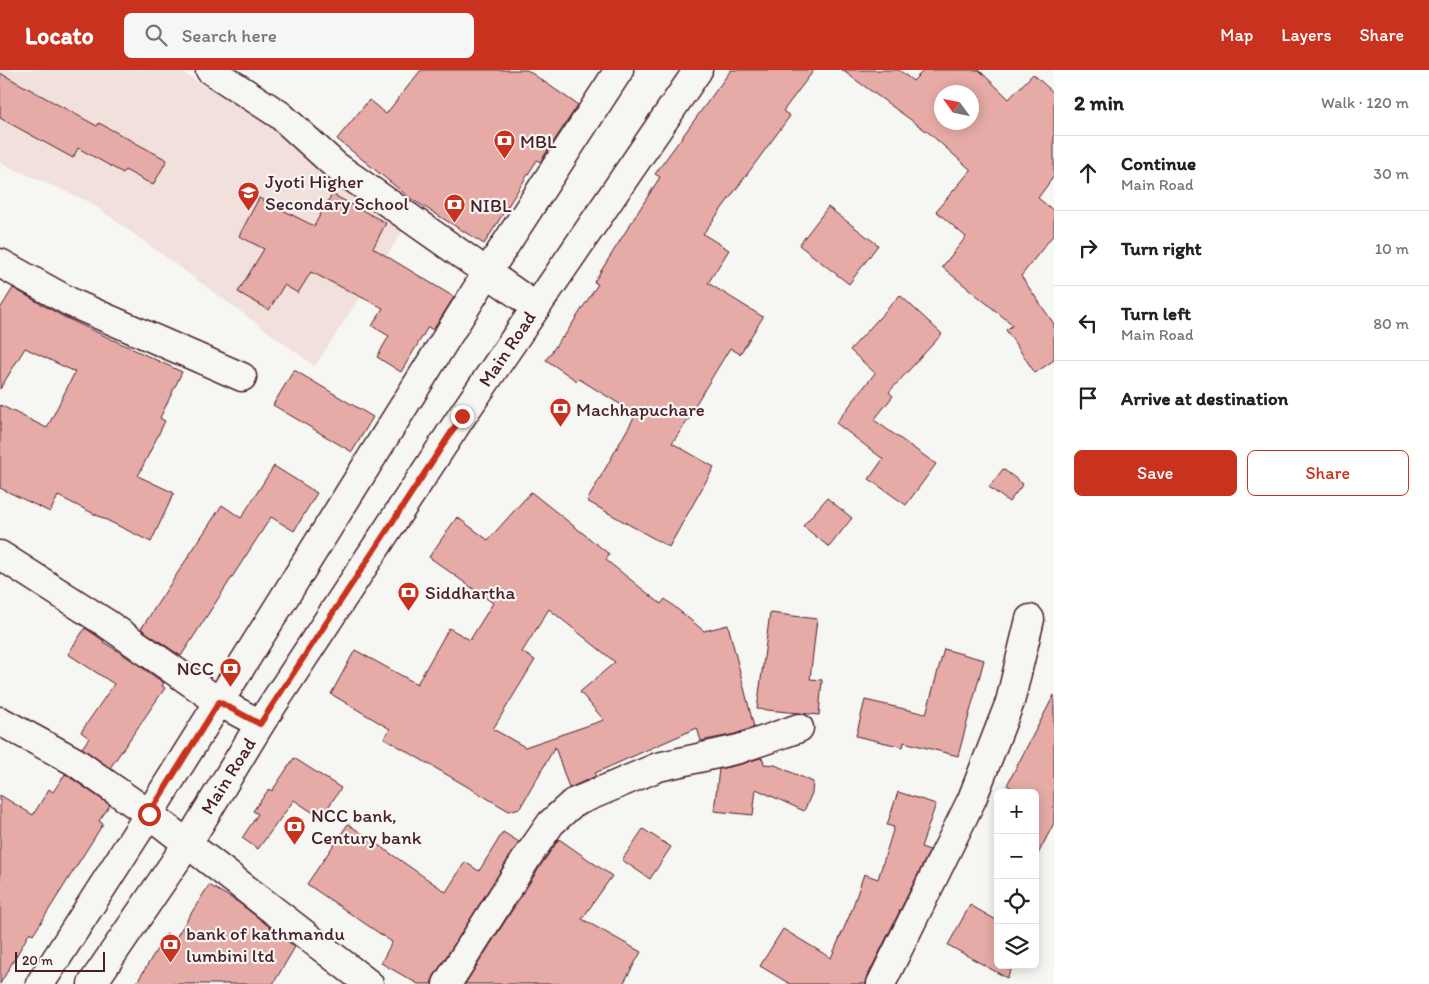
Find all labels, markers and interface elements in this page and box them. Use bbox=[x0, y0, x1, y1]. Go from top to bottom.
search box bbox=[124, 13, 474, 58]
text: Locato bbox=[25, 21, 94, 50]
icon: search bbox=[142, 21, 170, 49]
text: Search here bbox=[182, 24, 277, 47]
text: Map bbox=[1220, 24, 1253, 46]
text: Layers bbox=[1281, 24, 1331, 46]
text: Share bbox=[1359, 24, 1404, 46]
north arrow bbox=[934, 85, 979, 130]
text: 2 min bbox=[1074, 90, 1124, 115]
text: Walk · 120 m bbox=[1321, 93, 1409, 112]
bank icon: MBL bbox=[492, 129, 516, 160]
place label: MBL bbox=[520, 130, 557, 153]
text: Continue bbox=[1121, 152, 1196, 175]
icon: ahead bbox=[1074, 159, 1102, 187]
text: 30 m bbox=[1373, 164, 1409, 183]
place label: Jyoti Higher Secondary School bbox=[265, 170, 410, 215]
text: Main Road bbox=[1121, 175, 1194, 194]
school or university icon: Jyoti Higher Secondary School bbox=[237, 180, 261, 211]
bank icon: NIBL bbox=[442, 193, 466, 224]
place label: NIBL bbox=[470, 194, 512, 217]
icon: right bbox=[1074, 234, 1102, 262]
text: Turn right bbox=[1121, 237, 1202, 260]
text: 10 m bbox=[1375, 239, 1409, 258]
text: Turn left bbox=[1121, 302, 1191, 325]
street label: Main Road bbox=[473, 307, 541, 391]
icon: left bbox=[1074, 309, 1102, 337]
text: 80 m bbox=[1373, 314, 1409, 333]
text: Main Road bbox=[1121, 325, 1194, 344]
icon: arrive bbox=[1074, 384, 1102, 412]
text: Arrive at destination bbox=[1121, 387, 1288, 410]
bank icon: Machhapuchare bbox=[548, 397, 572, 428]
place label: Machhapuchare bbox=[576, 398, 705, 421]
route end bbox=[451, 405, 474, 428]
button: Save bbox=[1074, 450, 1237, 496]
button: Share bbox=[1247, 450, 1409, 496]
bank icon: Siddhartha bbox=[397, 580, 421, 611]
place label: Siddhartha bbox=[425, 581, 515, 604]
bank icon: NCC bbox=[218, 656, 242, 687]
place label: NCC bbox=[177, 657, 214, 680]
street label: Main Road bbox=[195, 733, 261, 819]
map controls bbox=[994, 789, 1039, 969]
button: + bbox=[994, 789, 1039, 834]
route start bbox=[138, 803, 161, 826]
place label: NCC bank, Century bank bbox=[311, 804, 422, 849]
bank icon: NCC bank, Century bank bbox=[283, 814, 307, 845]
button: − bbox=[994, 834, 1039, 879]
button: locate bbox=[994, 879, 1039, 924]
place label: bank of kathmandu lumbini ltd bbox=[186, 922, 345, 967]
button: layers bbox=[994, 924, 1039, 969]
bank icon: bank of kathmandu lumbini ltd bbox=[158, 932, 182, 963]
scale bar bbox=[15, 949, 105, 972]
text: 20 m bbox=[22, 952, 53, 969]

